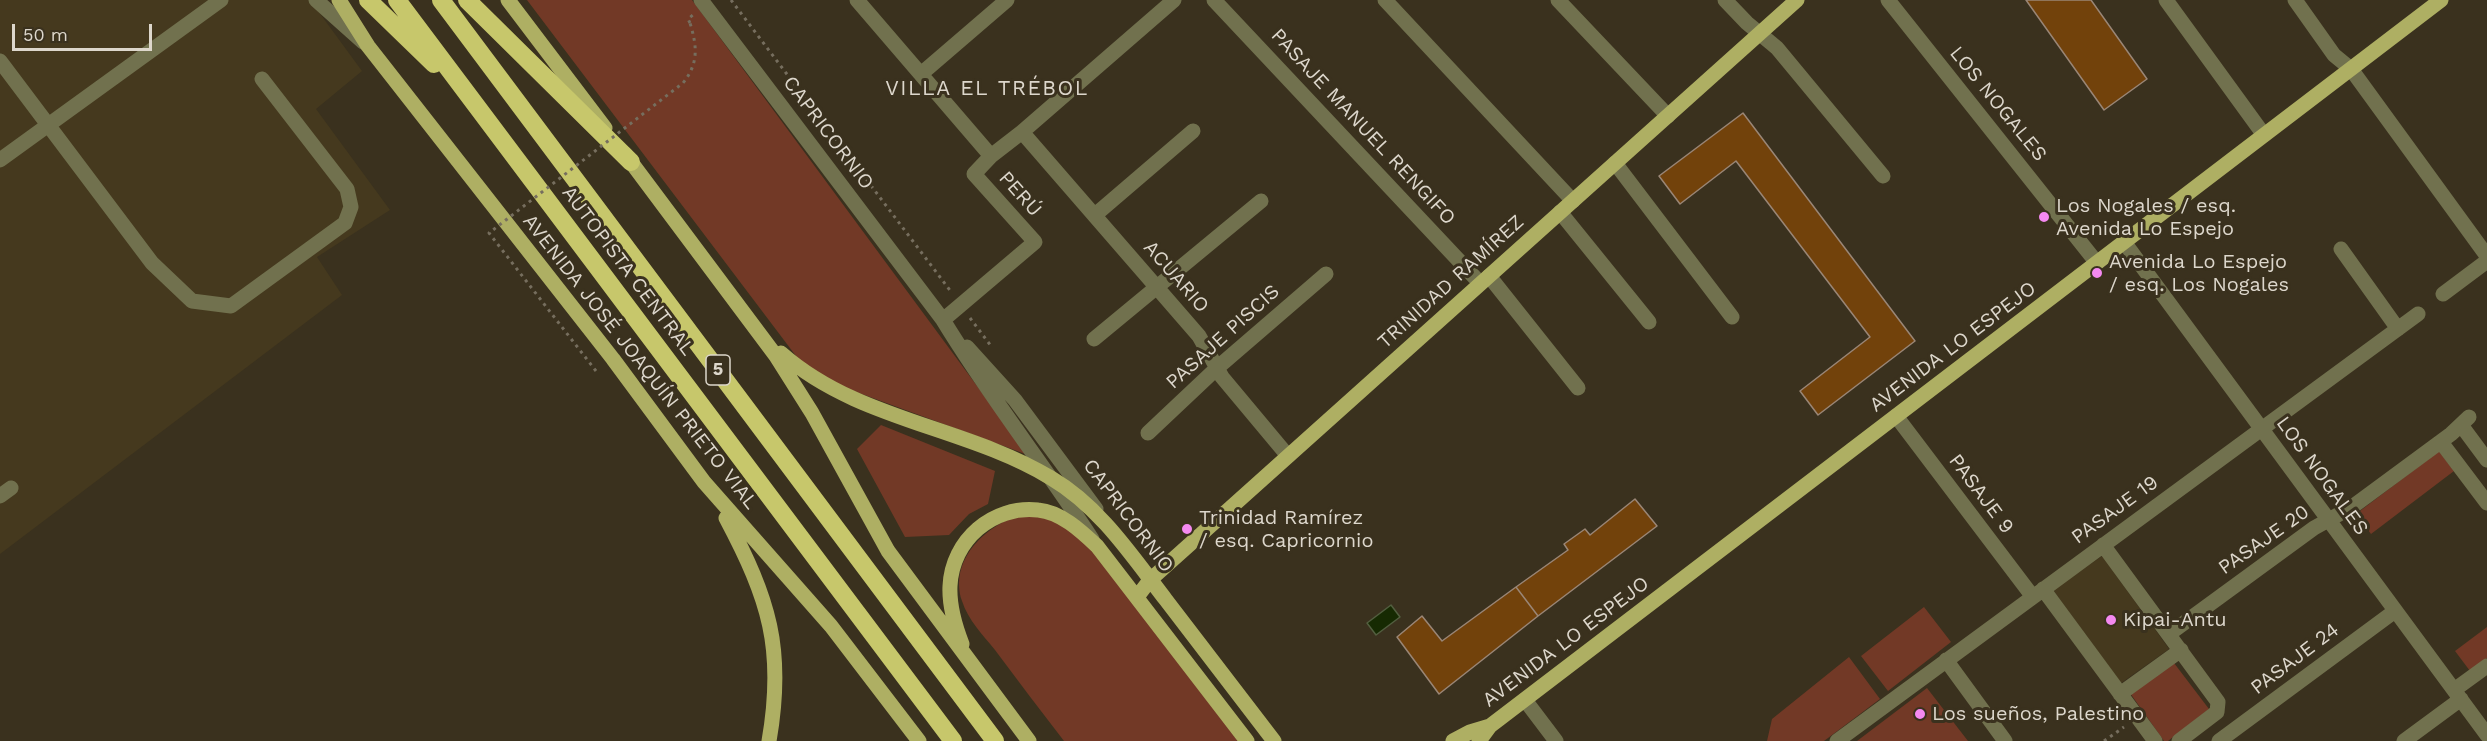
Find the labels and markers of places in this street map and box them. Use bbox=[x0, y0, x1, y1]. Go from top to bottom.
place label: Los Nogales / esq. Avenida Lo Espejo bbox=[2056, 194, 2236, 241]
marker: Los Nogales / esq. Avenida Lo Espejo bbox=[2037, 210, 2051, 224]
place label: Avenida Lo Espejo / esq. Los Nogales bbox=[2109, 250, 2289, 297]
marker: Avenida Lo Espejo / esq. Los Nogales bbox=[2090, 266, 2104, 280]
place label: Trinidad Ramírez / esq. Capricornio bbox=[1199, 506, 1373, 553]
marker: Trinidad Ramírez / esq. Capricornio bbox=[1180, 522, 1194, 536]
place label: Kipai-Antu bbox=[2123, 608, 2227, 632]
marker: Kipai-Antu bbox=[2104, 613, 2118, 627]
place label: Los sueños, Palestino bbox=[1932, 702, 2144, 726]
marker: Los sueños, Palestino bbox=[1913, 707, 1927, 721]

